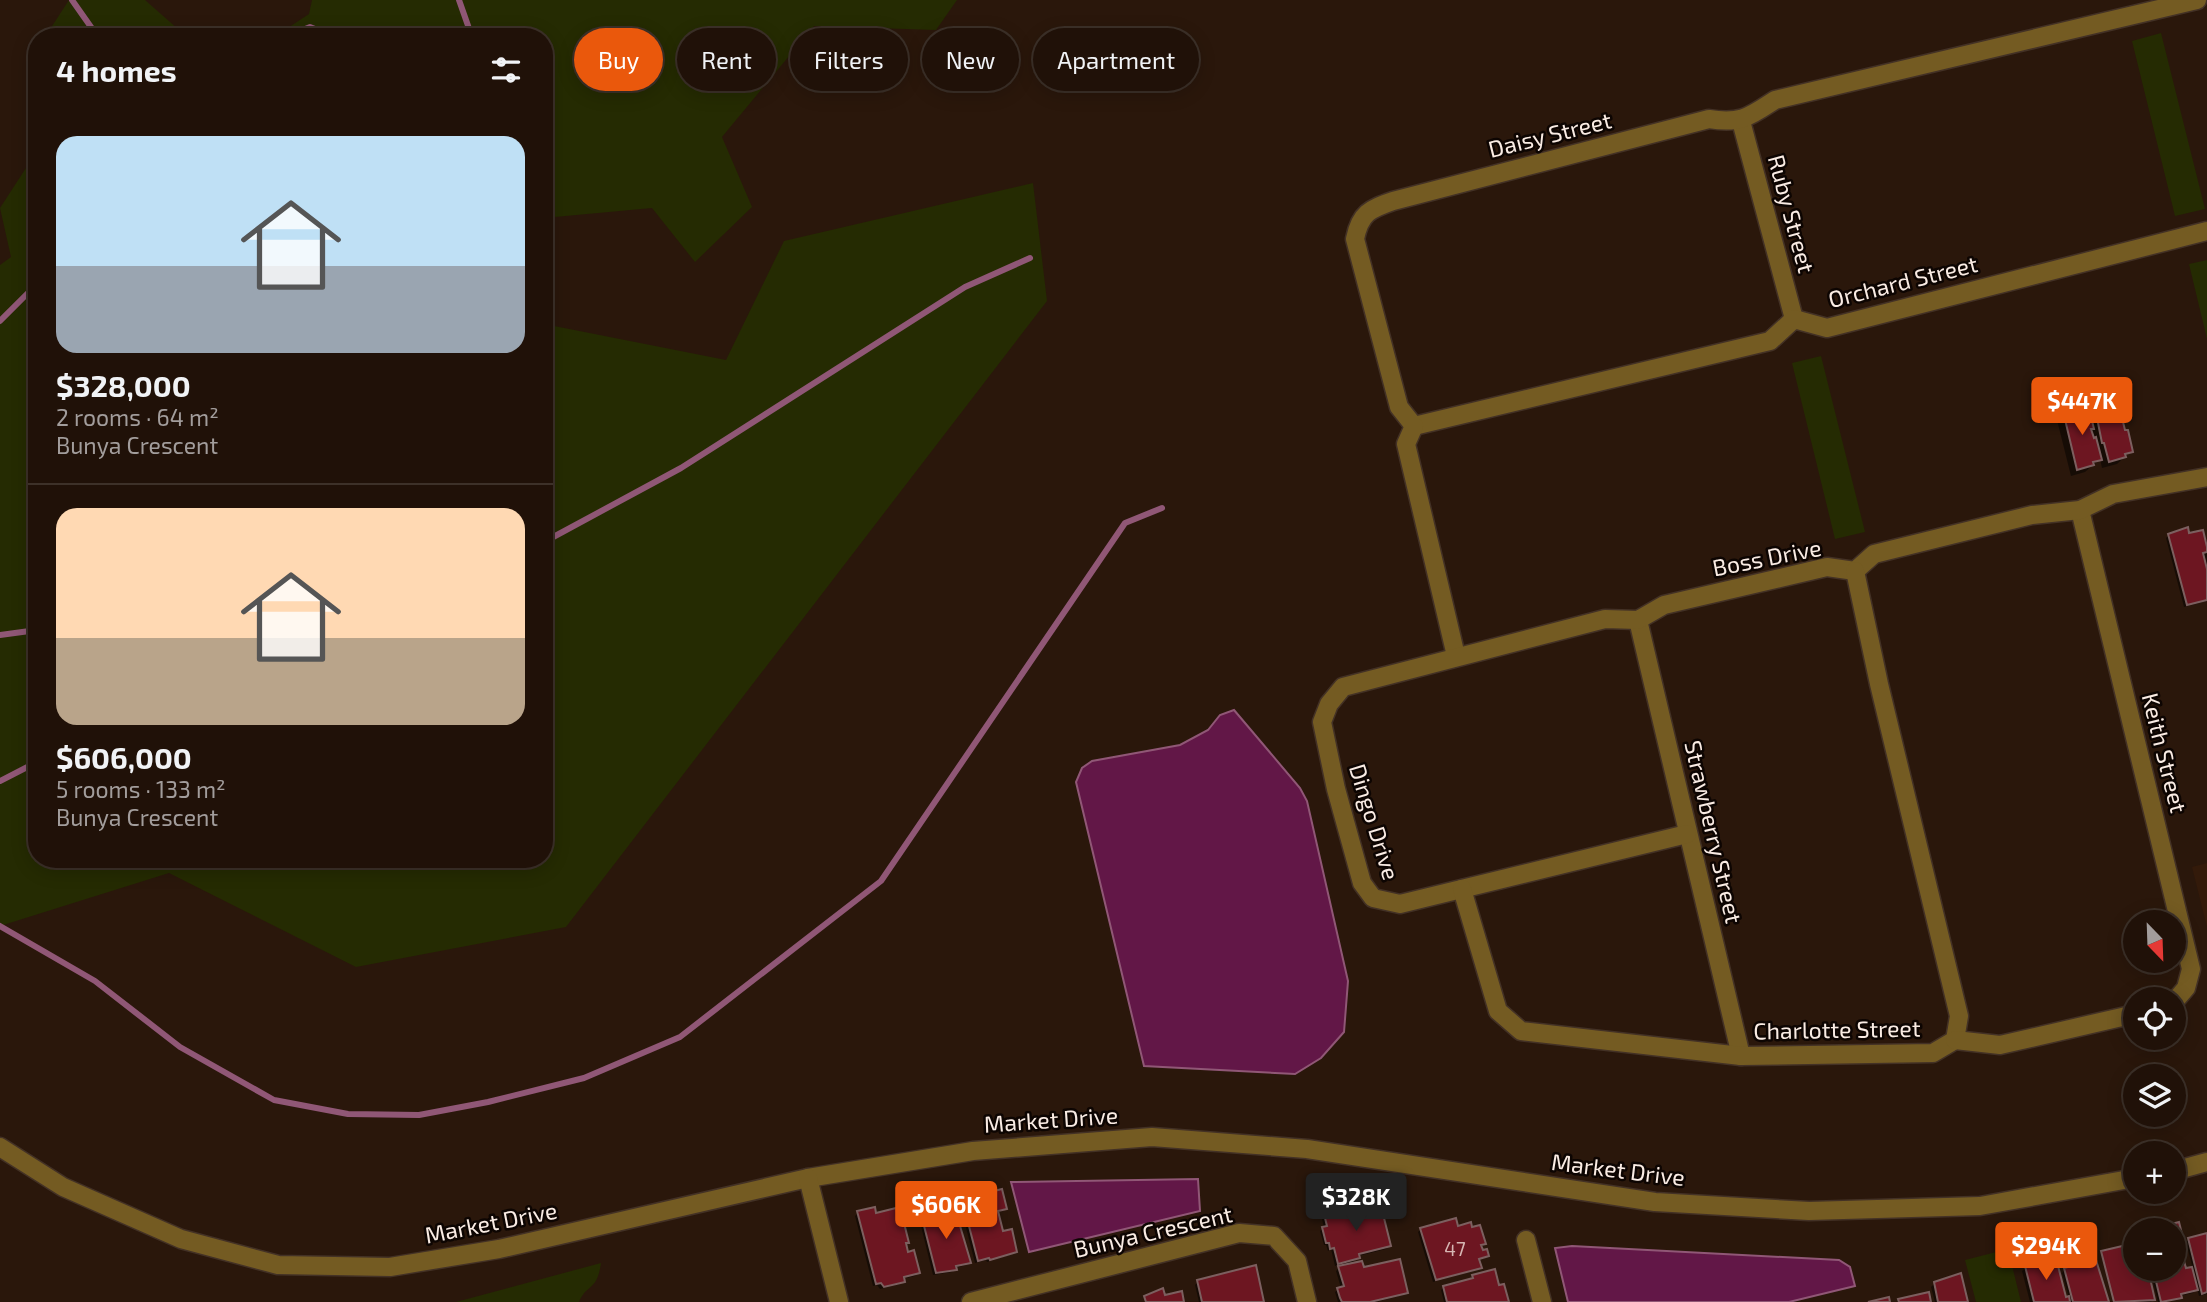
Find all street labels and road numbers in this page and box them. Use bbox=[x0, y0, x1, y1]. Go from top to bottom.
street label: Daisy Street bbox=[1485, 105, 1614, 163]
street label: Ruby Street bbox=[1763, 152, 1821, 276]
street label: Orchard Street bbox=[1825, 249, 1980, 313]
street label: Boss Drive bbox=[1710, 533, 1824, 581]
street label: Keith Street bbox=[2137, 690, 2193, 816]
street label: Strawberry Street bbox=[1679, 738, 1749, 926]
street label: Dingo Drive bbox=[1344, 760, 1406, 883]
street label: Charlotte Street bbox=[1753, 1014, 1921, 1044]
street label: Market Drive bbox=[983, 1100, 1119, 1138]
street label: Market Drive bbox=[1550, 1147, 1686, 1191]
street label: Market Drive bbox=[422, 1195, 559, 1249]
street label: Bunya Crescent bbox=[1071, 1199, 1235, 1263]

